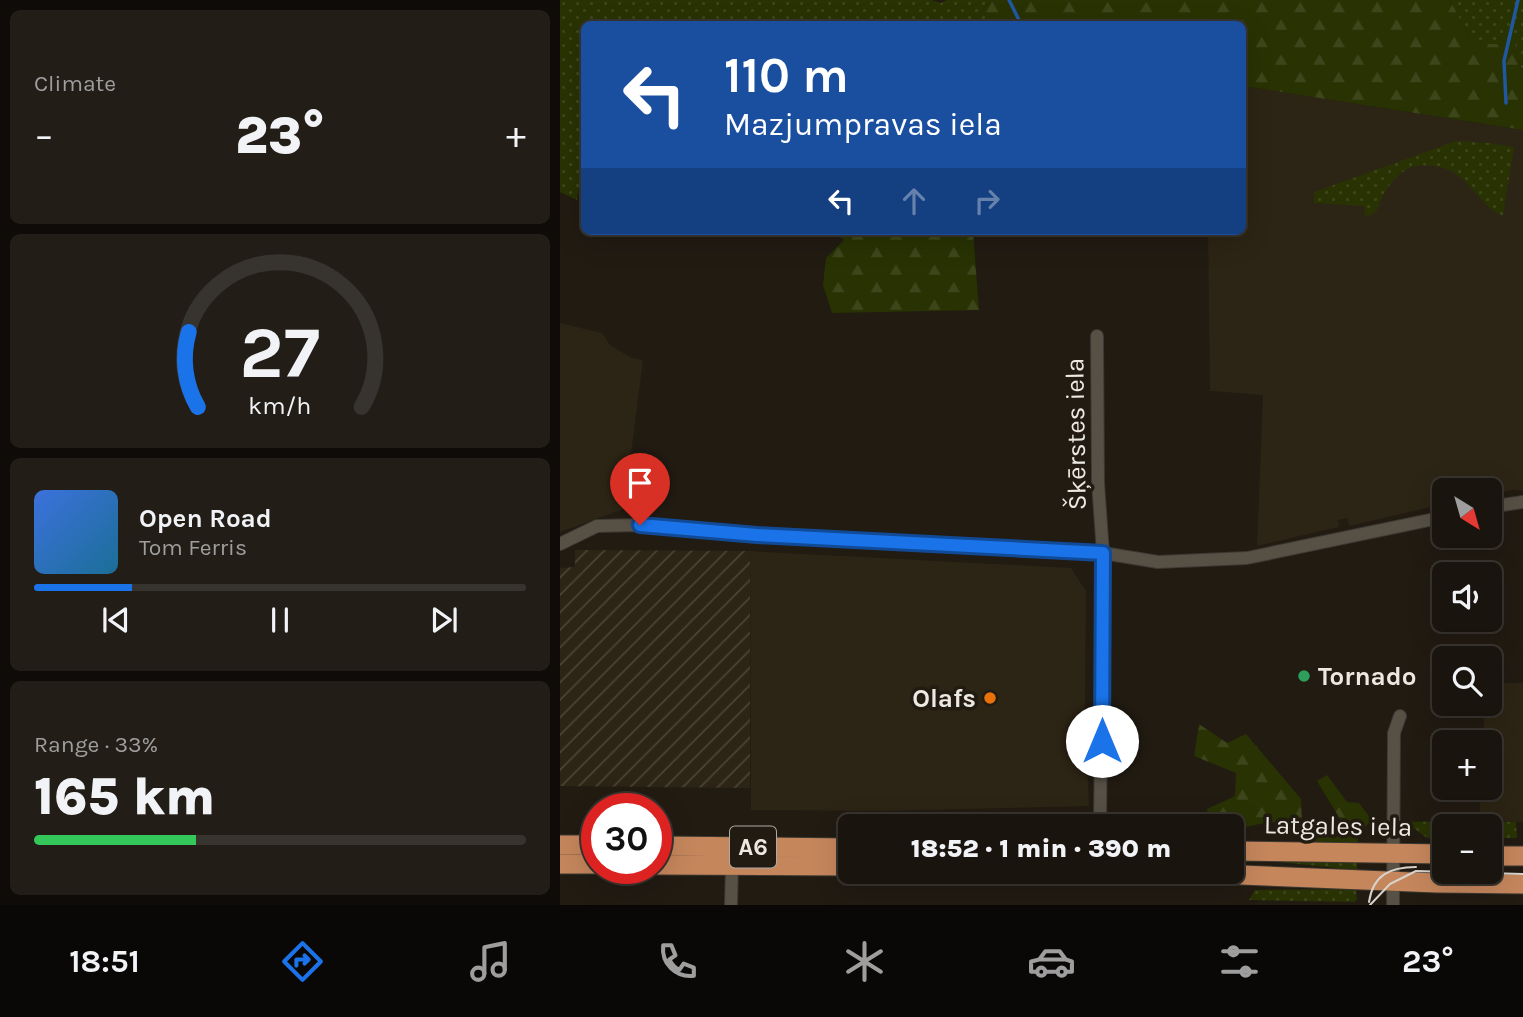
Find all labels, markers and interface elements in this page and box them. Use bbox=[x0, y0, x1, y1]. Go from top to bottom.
text: 110 m bbox=[724, 47, 849, 104]
icon: left bbox=[609, 49, 700, 140]
text: Climate bbox=[34, 70, 116, 97]
text: 23° bbox=[235, 105, 325, 166]
text: Mazjumpravas iela bbox=[724, 106, 1002, 143]
text: − bbox=[34, 113, 54, 158]
text: + bbox=[506, 113, 526, 158]
icon: left bbox=[822, 182, 860, 220]
icon: ahead bbox=[895, 182, 933, 220]
icon: right bbox=[968, 182, 1006, 220]
text: 27 bbox=[240, 310, 320, 395]
street label: Šķērstes iela bbox=[1058, 358, 1093, 511]
text: km/h bbox=[248, 390, 312, 419]
pin bbox=[610, 453, 670, 525]
icon: arrive bbox=[621, 464, 659, 502]
north arrow bbox=[1432, 478, 1502, 548]
map controls bbox=[1432, 478, 1502, 884]
text: Open Road bbox=[139, 503, 272, 534]
text: Tom Ferris bbox=[139, 534, 247, 561]
button: sound bbox=[1432, 562, 1502, 632]
icon: previous bbox=[97, 601, 135, 639]
icon: pause bbox=[261, 601, 299, 639]
icon: next bbox=[425, 601, 463, 639]
button: search bbox=[1432, 646, 1502, 716]
place label: Tornado bbox=[1318, 661, 1416, 692]
marker: Tornado bbox=[1296, 668, 1312, 684]
place label: Olafs bbox=[912, 683, 976, 714]
marker: Olafs bbox=[982, 690, 998, 706]
position arrow bbox=[1065, 704, 1139, 778]
button: + bbox=[1432, 730, 1502, 800]
text: Range · 33% bbox=[34, 731, 158, 758]
text: 165 km bbox=[34, 766, 215, 827]
speed limit sign: 30 bbox=[581, 793, 672, 884]
street label: Latgales iela bbox=[1264, 809, 1412, 843]
button: − bbox=[1432, 814, 1502, 884]
road number: A6 bbox=[730, 826, 776, 868]
text: 18:52 · 1 min · 390 m bbox=[911, 833, 1171, 864]
icon: directions bbox=[278, 937, 327, 986]
icon: music bbox=[466, 937, 515, 986]
icon: phone bbox=[653, 937, 702, 986]
icon: climate bbox=[840, 937, 889, 986]
icon: car bbox=[1027, 937, 1076, 986]
icon: filters bbox=[1215, 937, 1264, 986]
text: 18:51 bbox=[69, 943, 140, 980]
text: 23° bbox=[1402, 943, 1454, 980]

